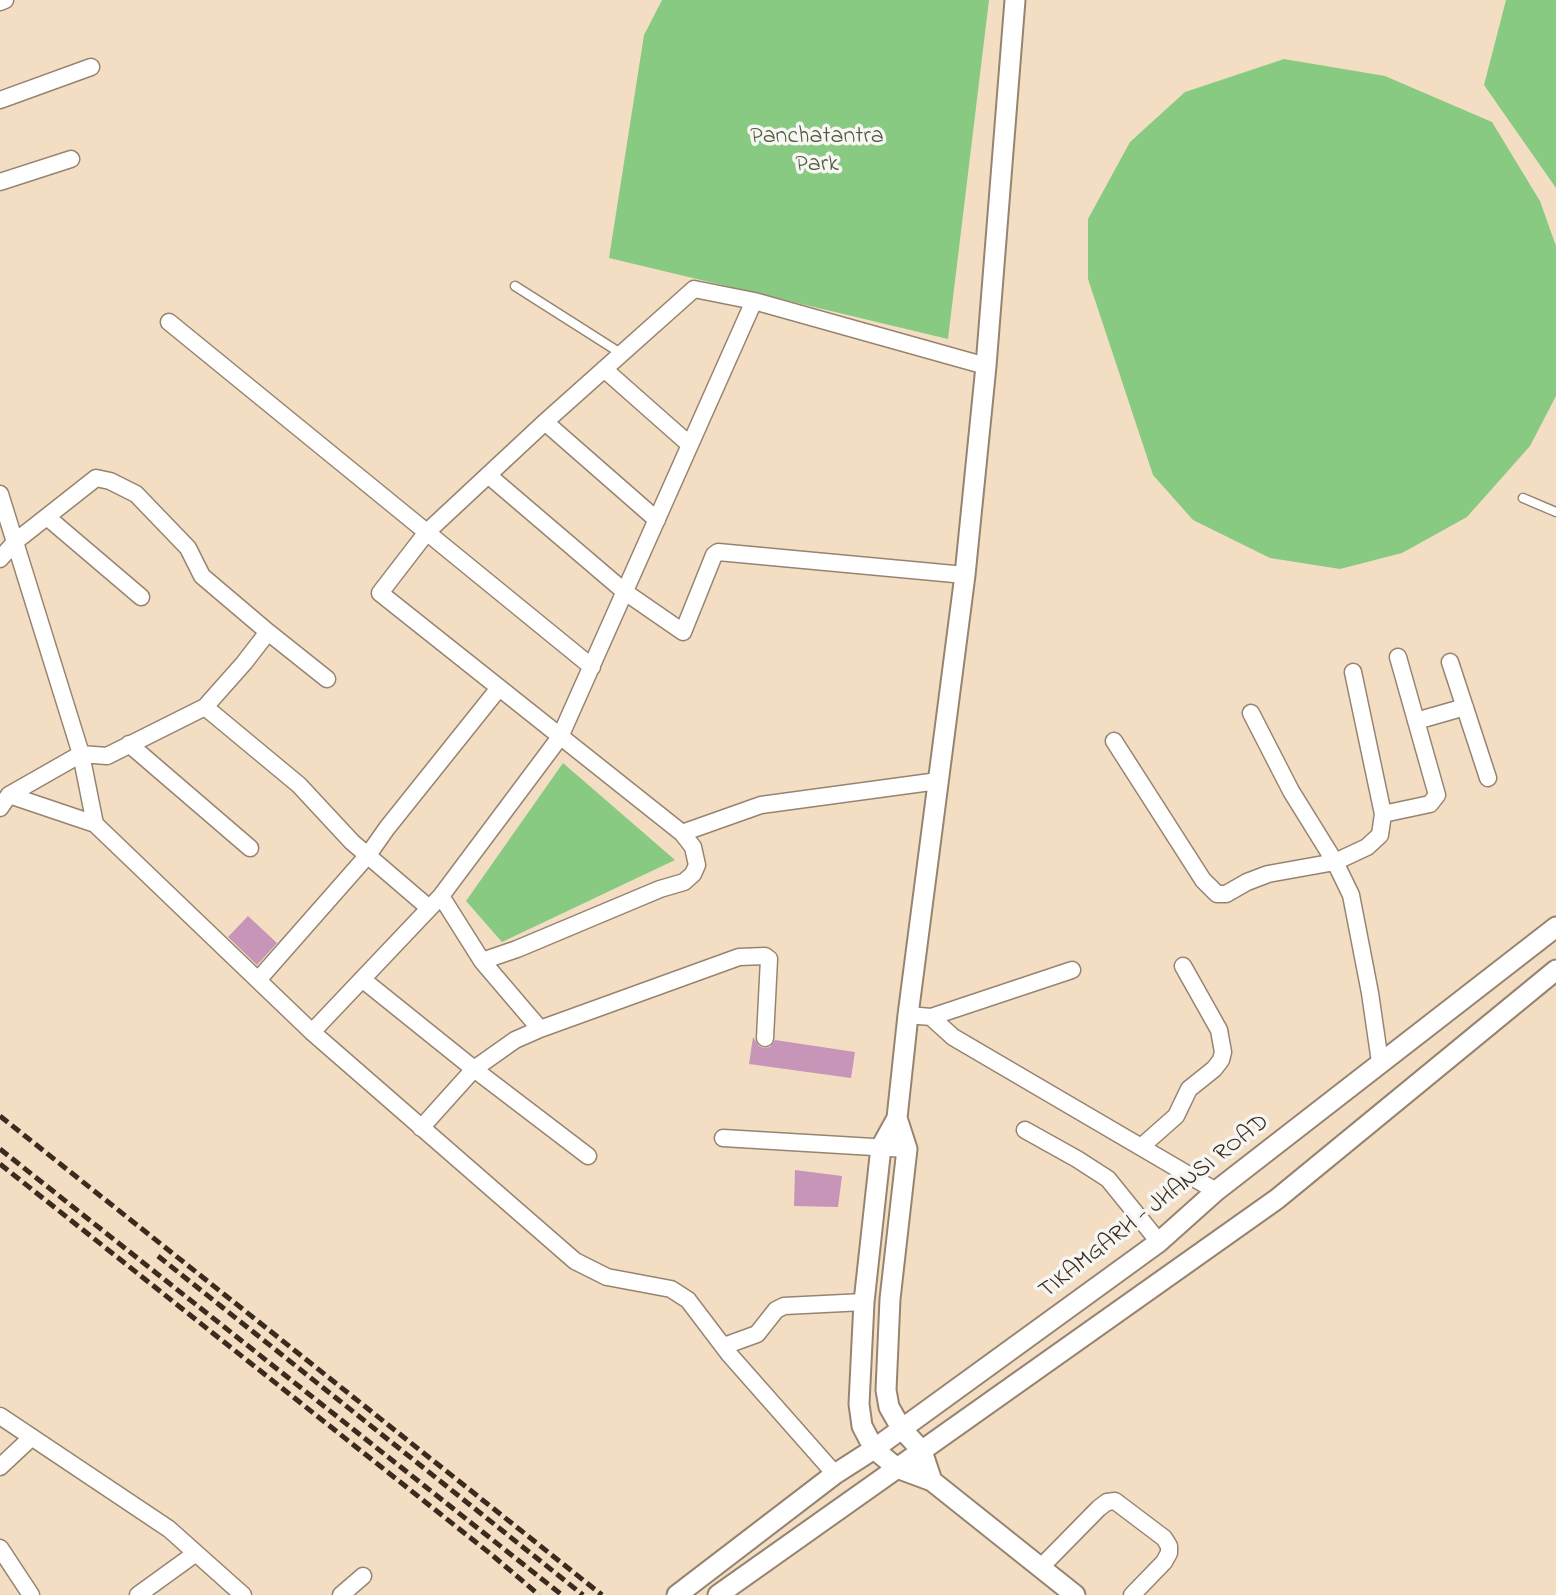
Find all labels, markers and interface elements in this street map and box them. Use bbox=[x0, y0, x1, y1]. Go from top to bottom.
park label: Panchatantra Park bbox=[750, 124, 884, 180]
street label: TIKAMGARH - JHANSI ROAD bbox=[1034, 1109, 1276, 1307]

